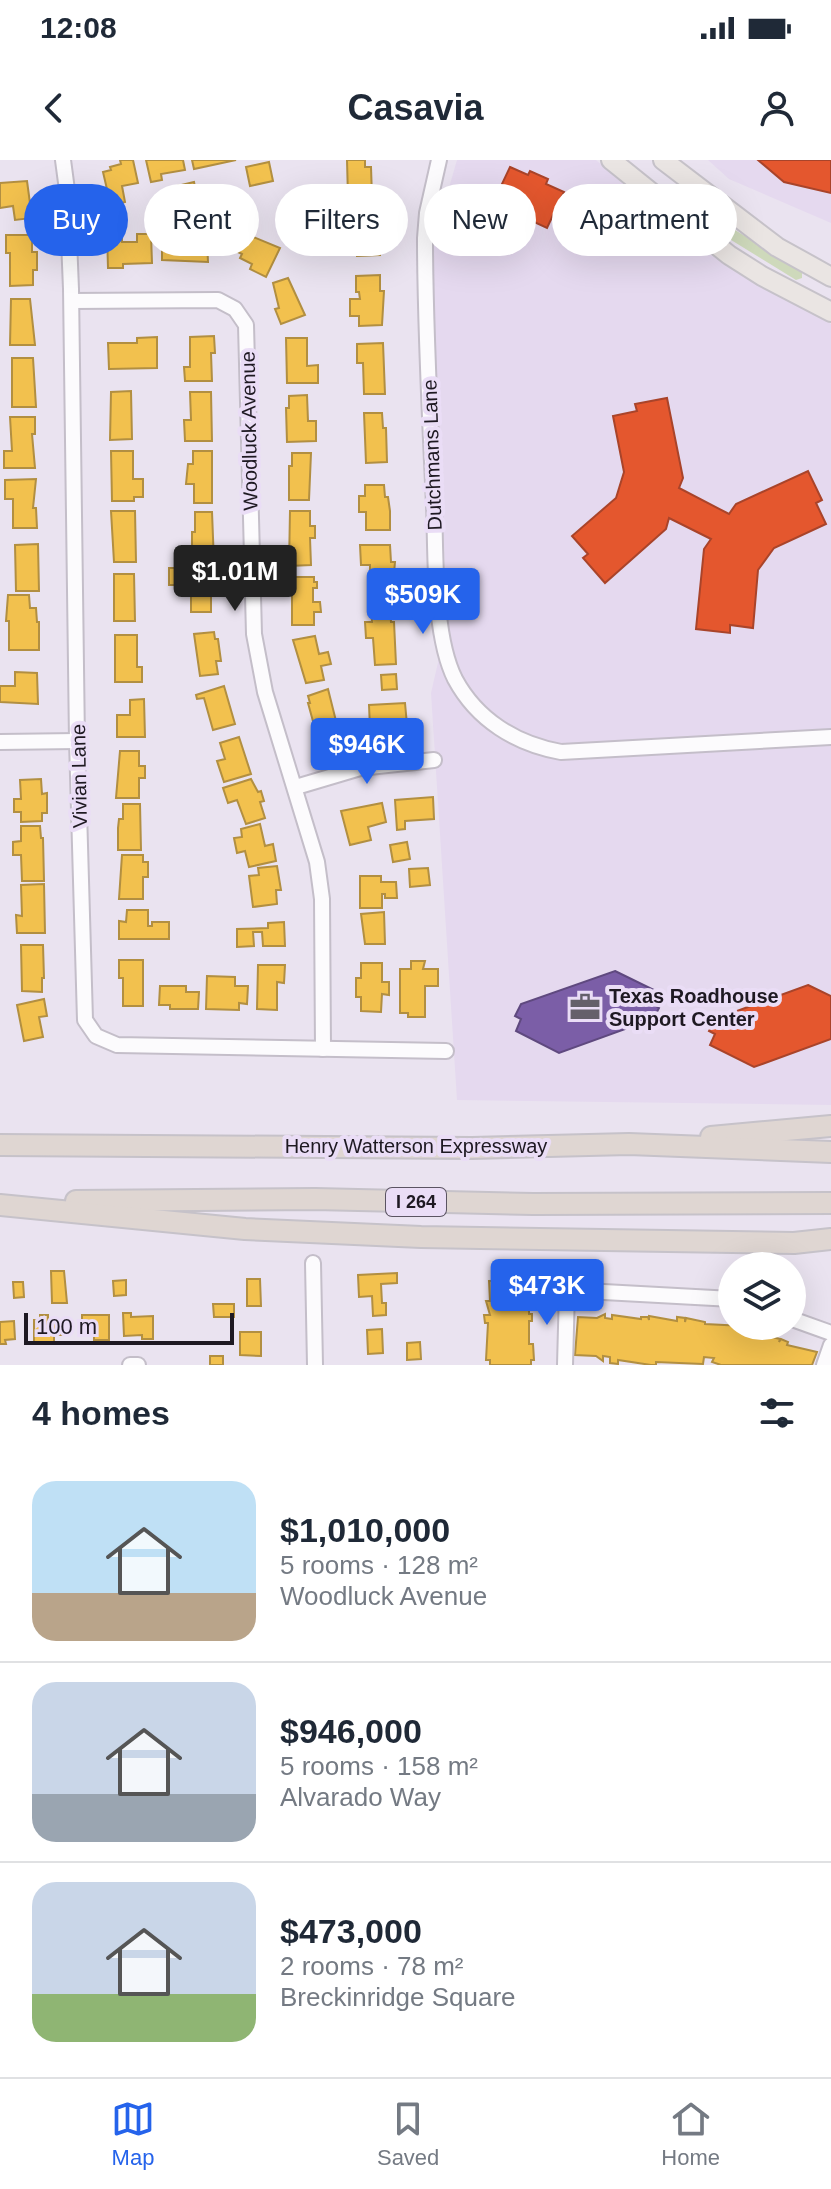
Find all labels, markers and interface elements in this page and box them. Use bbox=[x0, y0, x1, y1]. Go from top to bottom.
text: 12:08 bbox=[40, 11, 117, 44]
icon: back bbox=[32, 86, 76, 130]
icon: person bbox=[755, 86, 799, 130]
text: Casavia bbox=[347, 87, 484, 128]
chip: Buy bbox=[24, 184, 128, 256]
chip: Rent bbox=[144, 184, 259, 256]
chip: Filters bbox=[275, 184, 408, 256]
chip: New bbox=[424, 184, 536, 256]
chip: Apartment bbox=[552, 184, 737, 256]
street label: Woodluck Avenue bbox=[237, 351, 261, 511]
street label: Dutchmans Lane bbox=[418, 379, 446, 531]
pin: $1.01M bbox=[170, 545, 300, 613]
text: $1.01M bbox=[192, 556, 278, 586]
pin: $509K bbox=[367, 568, 479, 636]
text: $509K bbox=[385, 579, 461, 609]
pin: $946K bbox=[311, 718, 423, 786]
street label: Vivian Lane bbox=[67, 724, 91, 828]
text: $946K bbox=[329, 729, 405, 759]
place label: Texas Roadhouse Support Center bbox=[609, 985, 779, 1030]
office icon: Texas Roadhouse Support Center bbox=[568, 990, 602, 1024]
street label: Henry Watterson Expressway bbox=[285, 1135, 547, 1157]
road number: I 264 bbox=[386, 1188, 446, 1216]
map controls bbox=[718, 1252, 806, 1340]
button: layers bbox=[718, 1252, 806, 1340]
pin: $473K bbox=[491, 1259, 603, 1327]
text: $473K bbox=[509, 1270, 585, 1300]
scale bar bbox=[24, 1309, 234, 1345]
text: 100 m bbox=[36, 1314, 97, 1339]
icon: filters bbox=[755, 1391, 799, 1435]
text: 4 homes bbox=[32, 1394, 170, 1432]
text: $1,010,000 bbox=[280, 1511, 450, 1549]
icon: home bbox=[96, 1513, 192, 1609]
text: 5 rooms · 128 m² bbox=[280, 1550, 478, 1580]
text: Woodluck Avenue bbox=[280, 1581, 487, 1611]
text: $946,000 bbox=[280, 1712, 422, 1750]
icon: home bbox=[96, 1714, 192, 1810]
text: 5 rooms · 158 m² bbox=[280, 1751, 478, 1781]
text: Alvarado Way bbox=[280, 1782, 441, 1812]
text: $473,000 bbox=[280, 1912, 422, 1950]
icon: home bbox=[96, 1914, 192, 2010]
text: 2 rooms · 78 m² bbox=[280, 1951, 464, 1981]
text: Breckinridge Square bbox=[280, 1982, 516, 2012]
tab: Map bbox=[111, 2097, 155, 2171]
tab: Saved bbox=[377, 2097, 439, 2171]
tab: Home bbox=[661, 2097, 720, 2171]

